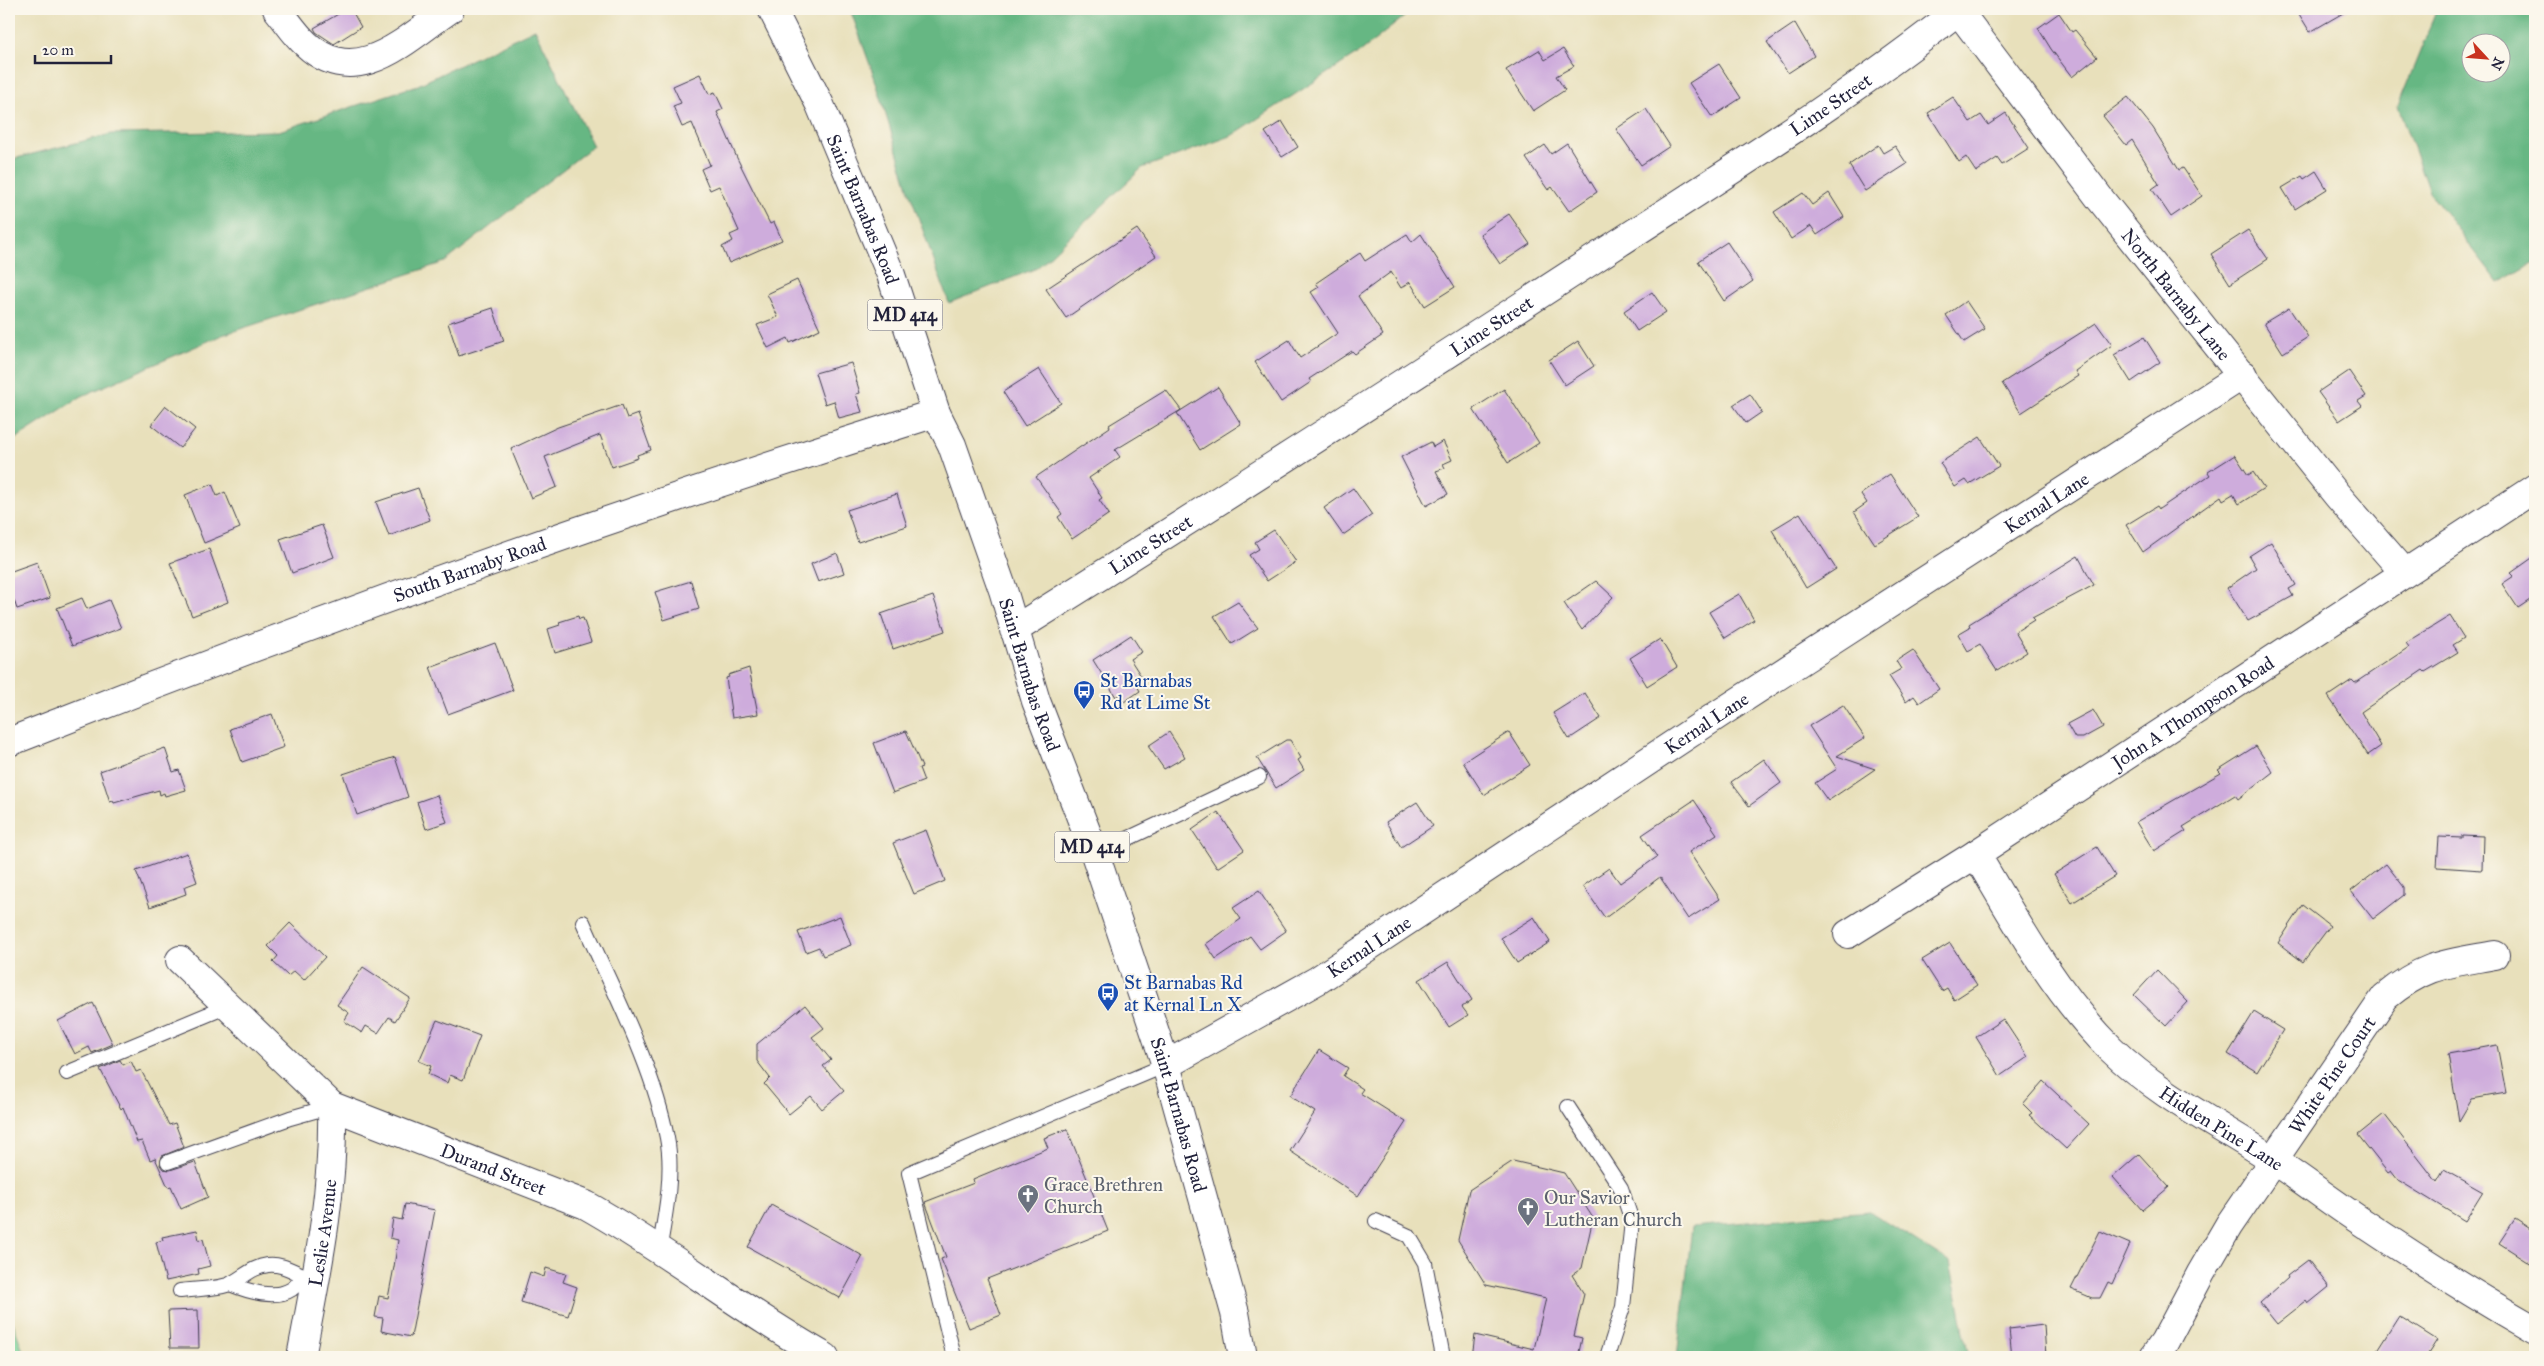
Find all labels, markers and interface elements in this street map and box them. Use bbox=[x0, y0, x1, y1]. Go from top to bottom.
scale bar bbox=[35, 32, 111, 64]
north arrow bbox=[2462, 32, 2512, 82]
text: 20 m bbox=[42, 41, 74, 59]
text: N bbox=[2487, 54, 2507, 73]
street label: Lime Street bbox=[1785, 68, 1876, 141]
street label: Saint Barnabas Road bbox=[822, 131, 904, 287]
street label: North Barnaby Lane bbox=[2116, 224, 2236, 365]
street label: Lime Street bbox=[1446, 291, 1538, 361]
road number: MD 414 bbox=[868, 300, 942, 330]
street label: Kernal Lane bbox=[2000, 467, 2093, 539]
street label: Lime Street bbox=[1105, 509, 1197, 580]
street label: South Barnaby Road bbox=[390, 532, 550, 607]
street label: Saint Barnabas Road bbox=[994, 595, 1066, 755]
street label: John A Thompson Road bbox=[2106, 651, 2279, 776]
place label: St Barnabas Rd at Lime St bbox=[1100, 669, 1211, 714]
bus stop icon: St Barnabas Rd at Lime St bbox=[1072, 679, 1096, 710]
street label: Kernal Lane bbox=[1660, 687, 1753, 759]
road number: MD 414 bbox=[1054, 832, 1130, 862]
street label: Kernal Lane bbox=[1323, 911, 1415, 983]
place label: St Barnabas Rd at Kernal Ln X bbox=[1124, 971, 1243, 1016]
bus stop icon: St Barnabas Rd at Kernal Ln X bbox=[1096, 981, 1120, 1012]
street label: White Pine Court bbox=[2284, 1011, 2381, 1138]
street label: Saint Barnabas Road bbox=[1145, 1034, 1212, 1195]
street label: Hidden Pine Lane bbox=[2155, 1081, 2288, 1176]
street label: Durand Street bbox=[437, 1138, 550, 1200]
place label: Grace Brethren Church bbox=[1044, 1173, 1163, 1218]
street label: Leslie Avenue bbox=[304, 1178, 342, 1288]
church icon: Grace Brethren Church bbox=[1016, 1183, 1040, 1214]
place label: Our Savior Lutheran Church bbox=[1544, 1186, 1682, 1231]
church icon: Our Savior Lutheran Church bbox=[1516, 1196, 1540, 1227]

